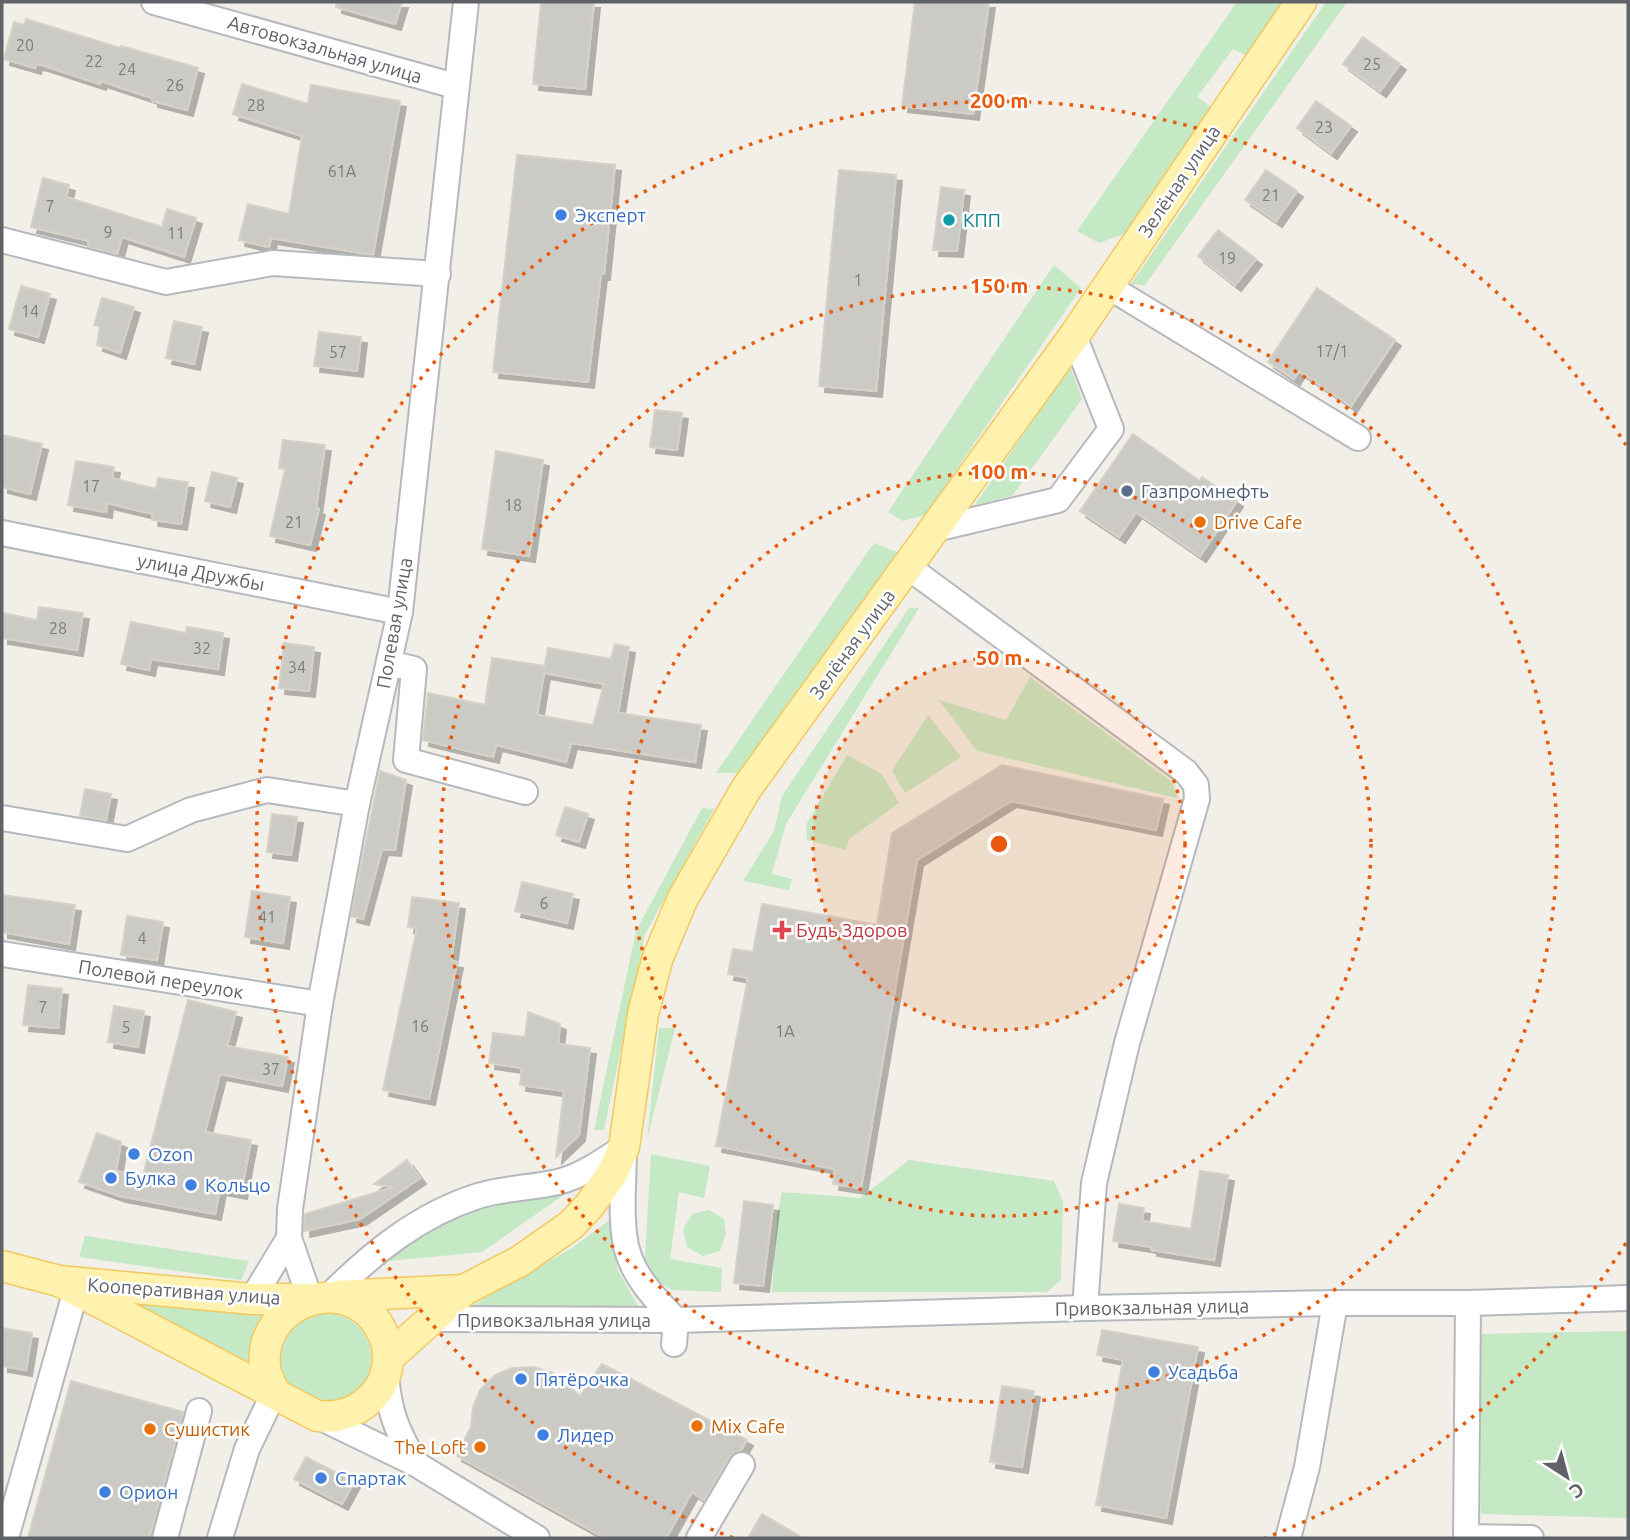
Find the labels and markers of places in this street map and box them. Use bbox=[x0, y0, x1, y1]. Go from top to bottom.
place label: Эксперт bbox=[575, 204, 646, 226]
marker: Эксперт bbox=[553, 207, 569, 223]
place label: КПП bbox=[963, 209, 1001, 231]
marker: КПП bbox=[941, 212, 957, 228]
place label: Газпромнефть bbox=[1141, 480, 1269, 502]
marker: Газпромнефть bbox=[1119, 483, 1135, 499]
place label: Drive Cafe bbox=[1214, 511, 1302, 533]
marker: Drive Cafe bbox=[1192, 514, 1208, 530]
centre of rings bbox=[987, 832, 1011, 856]
place label: Будь Здоров bbox=[796, 919, 908, 941]
marker: Будь Здоров bbox=[774, 922, 790, 938]
place label: Ozon bbox=[148, 1143, 193, 1165]
marker: Ozon bbox=[126, 1146, 142, 1162]
place label: Булка bbox=[125, 1167, 176, 1189]
marker: Булка bbox=[103, 1170, 119, 1186]
place label: Кольцо bbox=[205, 1174, 271, 1196]
marker: Кольцо bbox=[183, 1177, 199, 1193]
place label: Усадьба bbox=[1168, 1361, 1239, 1383]
marker: Усадьба bbox=[1146, 1364, 1162, 1380]
place label: Пятёрочка bbox=[535, 1368, 629, 1390]
marker: Пятёрочка bbox=[513, 1371, 529, 1387]
place label: Mix Cafe bbox=[711, 1415, 785, 1437]
place label: Сушистик bbox=[164, 1418, 250, 1440]
marker: Mix Cafe bbox=[689, 1418, 705, 1434]
marker: Сушистик bbox=[142, 1421, 158, 1437]
place label: Лидер bbox=[557, 1424, 614, 1446]
marker: Лидер bbox=[535, 1427, 551, 1443]
place label: The Loft bbox=[394, 1436, 467, 1458]
marker: The Loft bbox=[472, 1439, 488, 1455]
place label: Спартак bbox=[335, 1467, 407, 1489]
marker: Спартак bbox=[313, 1470, 329, 1486]
place label: Орион bbox=[119, 1481, 178, 1503]
marker: Орион bbox=[97, 1484, 113, 1500]

